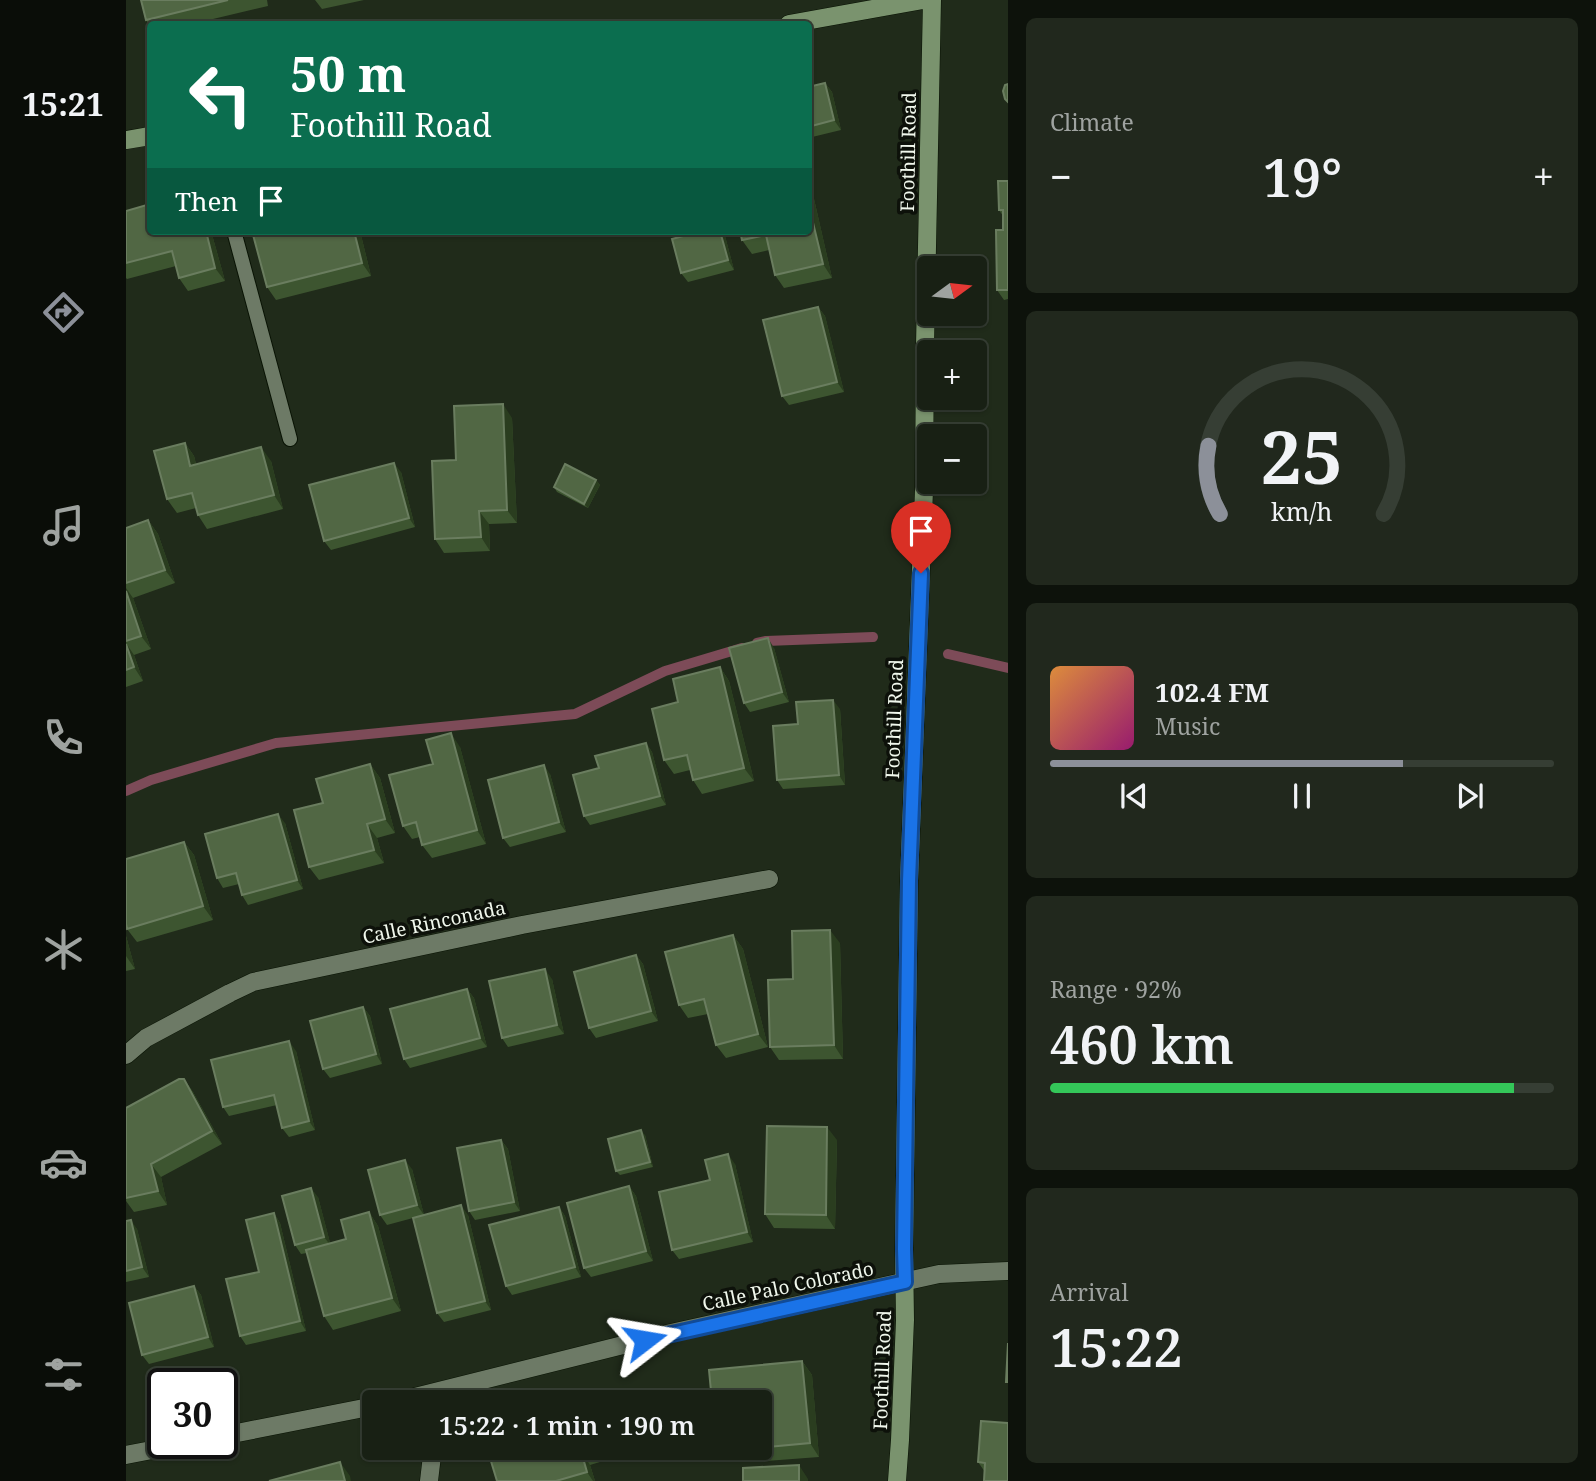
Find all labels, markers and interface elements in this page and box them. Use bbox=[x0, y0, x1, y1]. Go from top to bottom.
text: 50 m bbox=[290, 40, 406, 106]
icon: left bbox=[175, 49, 266, 140]
text: 15:21 bbox=[22, 82, 104, 125]
street label: Foothill Road bbox=[894, 92, 922, 212]
text: Foothill Road bbox=[290, 103, 492, 146]
text: Climate bbox=[1050, 106, 1134, 138]
text: 19° bbox=[1263, 141, 1342, 212]
text: − bbox=[1050, 150, 1072, 202]
text: + bbox=[1533, 150, 1554, 202]
icon: arrive bbox=[252, 182, 290, 220]
text: Then bbox=[175, 183, 238, 219]
north arrow bbox=[917, 256, 987, 326]
map controls bbox=[917, 256, 987, 494]
icon: directions bbox=[39, 288, 88, 337]
button: + bbox=[917, 340, 987, 410]
text: 25 bbox=[1261, 406, 1343, 505]
button: − bbox=[917, 424, 987, 494]
text: km/h bbox=[1271, 494, 1333, 528]
icon: music bbox=[39, 501, 88, 550]
pin bbox=[891, 501, 951, 573]
icon: arrive bbox=[902, 512, 940, 550]
street label: Foothill Road bbox=[879, 658, 909, 779]
text: 102.4 FM bbox=[1155, 674, 1269, 710]
text: Music bbox=[1155, 710, 1220, 742]
icon: phone bbox=[39, 713, 88, 762]
icon: previous bbox=[1115, 777, 1153, 815]
icon: pause bbox=[1283, 777, 1321, 815]
icon: next bbox=[1451, 777, 1489, 815]
street label: Calle Rinconada bbox=[360, 894, 508, 950]
icon: climate bbox=[39, 925, 88, 974]
text: Range · 92% bbox=[1050, 973, 1182, 1005]
text: 460 km bbox=[1050, 1008, 1234, 1079]
icon: car bbox=[39, 1138, 88, 1187]
street label: Calle Palo Colorado bbox=[700, 1255, 876, 1317]
text: Arrival bbox=[1050, 1276, 1129, 1308]
position arrow bbox=[608, 1303, 682, 1377]
street label: Foothill Road bbox=[867, 1309, 897, 1430]
text: 15:22 bbox=[1050, 1311, 1183, 1382]
icon: filters bbox=[39, 1350, 88, 1399]
speed limit sign: 30 bbox=[147, 1368, 238, 1459]
text: 15:22 · 1 min · 190 m bbox=[439, 1407, 695, 1443]

